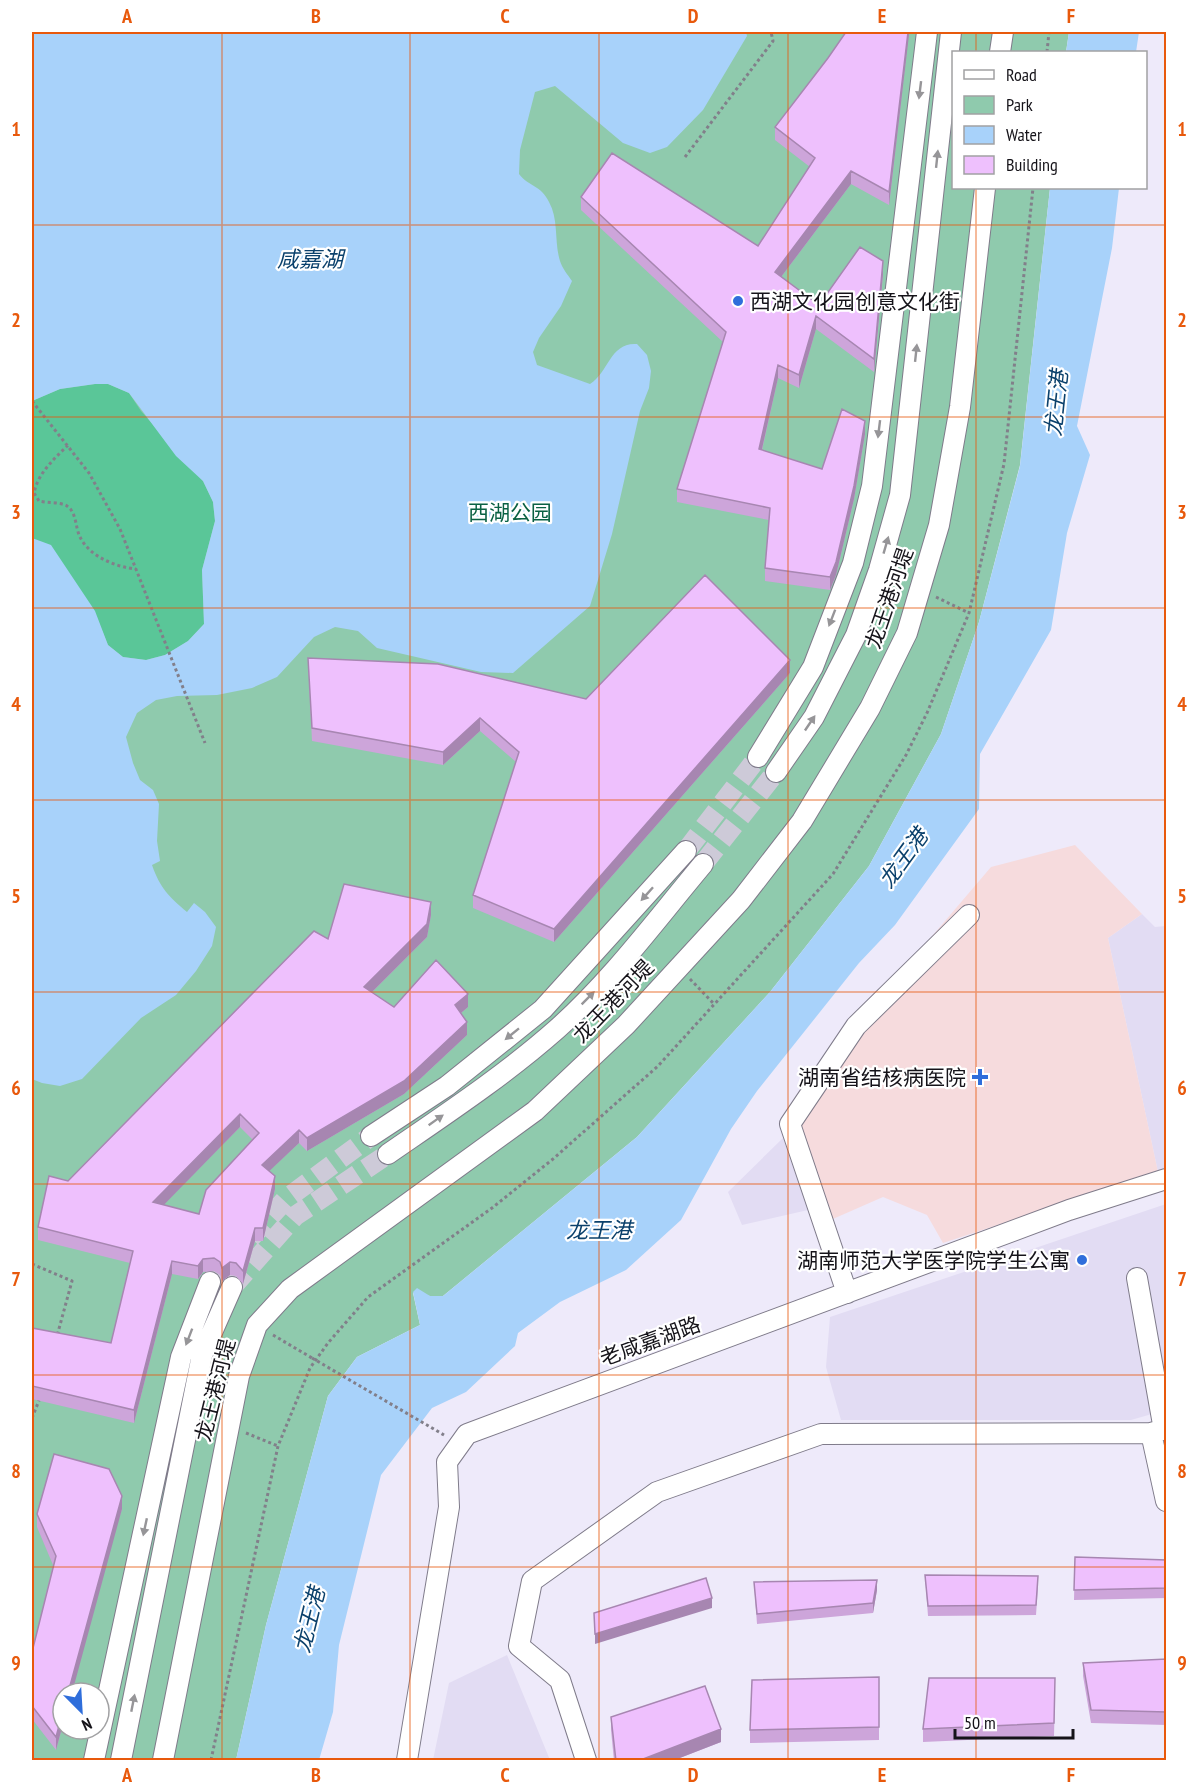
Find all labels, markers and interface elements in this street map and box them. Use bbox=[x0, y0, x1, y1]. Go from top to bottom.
text: A bbox=[121, 3, 133, 29]
text: B bbox=[311, 3, 321, 29]
text: C bbox=[500, 3, 510, 29]
text: D bbox=[688, 3, 699, 29]
text: E bbox=[878, 3, 886, 29]
text: F bbox=[1067, 3, 1075, 29]
legend bbox=[952, 51, 1147, 189]
text: Road bbox=[1006, 63, 1037, 86]
one-way arrow bbox=[915, 80, 925, 99]
text: Park bbox=[1006, 93, 1033, 116]
text: 1 bbox=[11, 116, 21, 142]
text: 1 bbox=[1177, 116, 1187, 142]
text: Water bbox=[1006, 123, 1042, 146]
one-way arrow bbox=[932, 149, 942, 168]
text: Building bbox=[1006, 153, 1058, 176]
water label: 咸嘉湖 bbox=[277, 245, 346, 273]
place label: 西湖文化园创意文化街 bbox=[750, 288, 960, 315]
marker: 西湖文化园创意文化街 bbox=[731, 294, 745, 308]
text: 2 bbox=[11, 307, 21, 333]
text: 2 bbox=[1177, 307, 1187, 333]
one-way arrow bbox=[911, 343, 920, 362]
water label: 龙王港 bbox=[1039, 366, 1074, 437]
one-way arrow bbox=[874, 420, 883, 439]
text: 3 bbox=[11, 499, 21, 525]
park label: 西湖公园 bbox=[468, 499, 552, 526]
text: 3 bbox=[1177, 499, 1187, 525]
one-way arrow bbox=[882, 536, 891, 554]
street label: 龙王港河堤 bbox=[859, 544, 919, 652]
one-way arrow bbox=[827, 609, 837, 627]
text: 4 bbox=[11, 691, 21, 717]
text: 4 bbox=[1177, 691, 1187, 717]
one-way arrow bbox=[804, 715, 815, 732]
water label: 龙王港 bbox=[872, 821, 935, 893]
text: 5 bbox=[11, 883, 21, 909]
text: 5 bbox=[1177, 883, 1187, 909]
one-way arrow bbox=[641, 886, 654, 901]
street label: 龙王港河堤 bbox=[567, 954, 659, 1048]
one-way arrow bbox=[580, 992, 594, 1006]
one-way arrow bbox=[504, 1027, 520, 1040]
place label: 湖南省结核病医院 bbox=[798, 1064, 966, 1091]
marker: 湖南省结核病医院 bbox=[971, 1068, 989, 1086]
text: 6 bbox=[11, 1075, 21, 1101]
text: 6 bbox=[1177, 1075, 1187, 1101]
one-way arrow bbox=[428, 1114, 444, 1126]
water label: 龙王港 bbox=[566, 1216, 635, 1244]
place label: 湖南师范大学医学院学生公寓 bbox=[797, 1247, 1070, 1274]
marker: 湖南师范大学医学院学生公寓 bbox=[1075, 1253, 1089, 1267]
text: 7 bbox=[11, 1266, 21, 1292]
text: 7 bbox=[1177, 1266, 1187, 1292]
street label: 老咸嘉湖路 bbox=[596, 1310, 704, 1372]
one-way arrow bbox=[184, 1328, 193, 1346]
street label: 龙王港河堤 bbox=[189, 1336, 241, 1444]
text: 8 bbox=[11, 1458, 21, 1484]
text: 8 bbox=[1177, 1458, 1187, 1484]
one-way arrow bbox=[139, 1517, 149, 1536]
water label: 龙王港 bbox=[287, 1582, 331, 1655]
text: 9 bbox=[11, 1650, 21, 1676]
text: 9 bbox=[1177, 1650, 1187, 1676]
north arrow bbox=[51, 1681, 111, 1741]
one-way arrow bbox=[129, 1693, 138, 1712]
scale bar bbox=[955, 1702, 1074, 1740]
text: 50 m bbox=[964, 1711, 996, 1734]
text: N bbox=[79, 1714, 95, 1736]
text: A bbox=[121, 1762, 133, 1788]
text: B bbox=[311, 1762, 321, 1788]
text: C bbox=[500, 1762, 510, 1788]
text: D bbox=[688, 1762, 699, 1788]
text: E bbox=[878, 1762, 886, 1788]
text: F bbox=[1067, 1762, 1075, 1788]

